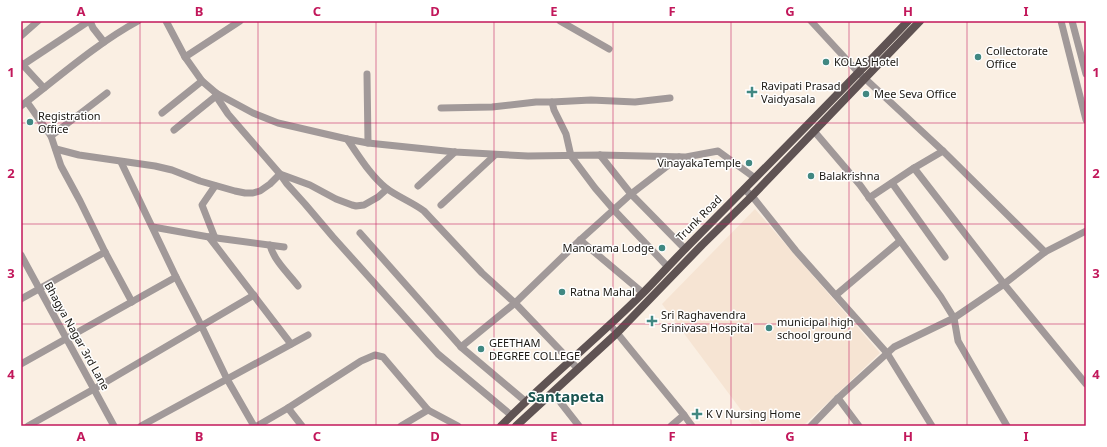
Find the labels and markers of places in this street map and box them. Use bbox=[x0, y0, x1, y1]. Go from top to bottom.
place label: Collectorate Office bbox=[986, 43, 1048, 71]
marker: Collectorate Office bbox=[973, 52, 983, 62]
place label: KOLAS Hotel bbox=[834, 54, 899, 69]
marker: KOLAS Hotel bbox=[821, 57, 831, 67]
place label: Ravipati Prasad Vaidyasala bbox=[761, 78, 840, 106]
marker: Ravipati Prasad Vaidyasala bbox=[746, 86, 758, 98]
place label: Mee Seva Office bbox=[874, 86, 956, 101]
marker: Mee Seva Office bbox=[861, 89, 871, 99]
place label: Registration Office bbox=[38, 108, 101, 136]
marker: Registration Office bbox=[25, 117, 35, 127]
place label: VinayakaTemple bbox=[657, 155, 741, 170]
marker: VinayakaTemple bbox=[744, 158, 754, 168]
place label: Balakrishna bbox=[819, 168, 880, 183]
marker: Balakrishna bbox=[806, 171, 816, 181]
place label: Manorama Lodge bbox=[562, 240, 654, 255]
marker: Manorama Lodge bbox=[657, 243, 667, 253]
place label: Ratna Mahal bbox=[570, 284, 635, 299]
marker: Ratna Mahal bbox=[557, 287, 567, 297]
place label: Sri Raghavendra Srinivasa Hospital bbox=[661, 307, 753, 335]
place label: municipal high school ground bbox=[777, 314, 854, 342]
marker: Sri Raghavendra Srinivasa Hospital bbox=[646, 315, 658, 327]
marker: municipal high school ground bbox=[764, 323, 774, 333]
place label: GEETHAM DEGREE COLLEGE bbox=[489, 335, 580, 363]
marker: GEETHAM DEGREE COLLEGE bbox=[476, 344, 486, 354]
place label: K V Nursing Home bbox=[706, 406, 801, 421]
marker: K V Nursing Home bbox=[691, 408, 703, 420]

